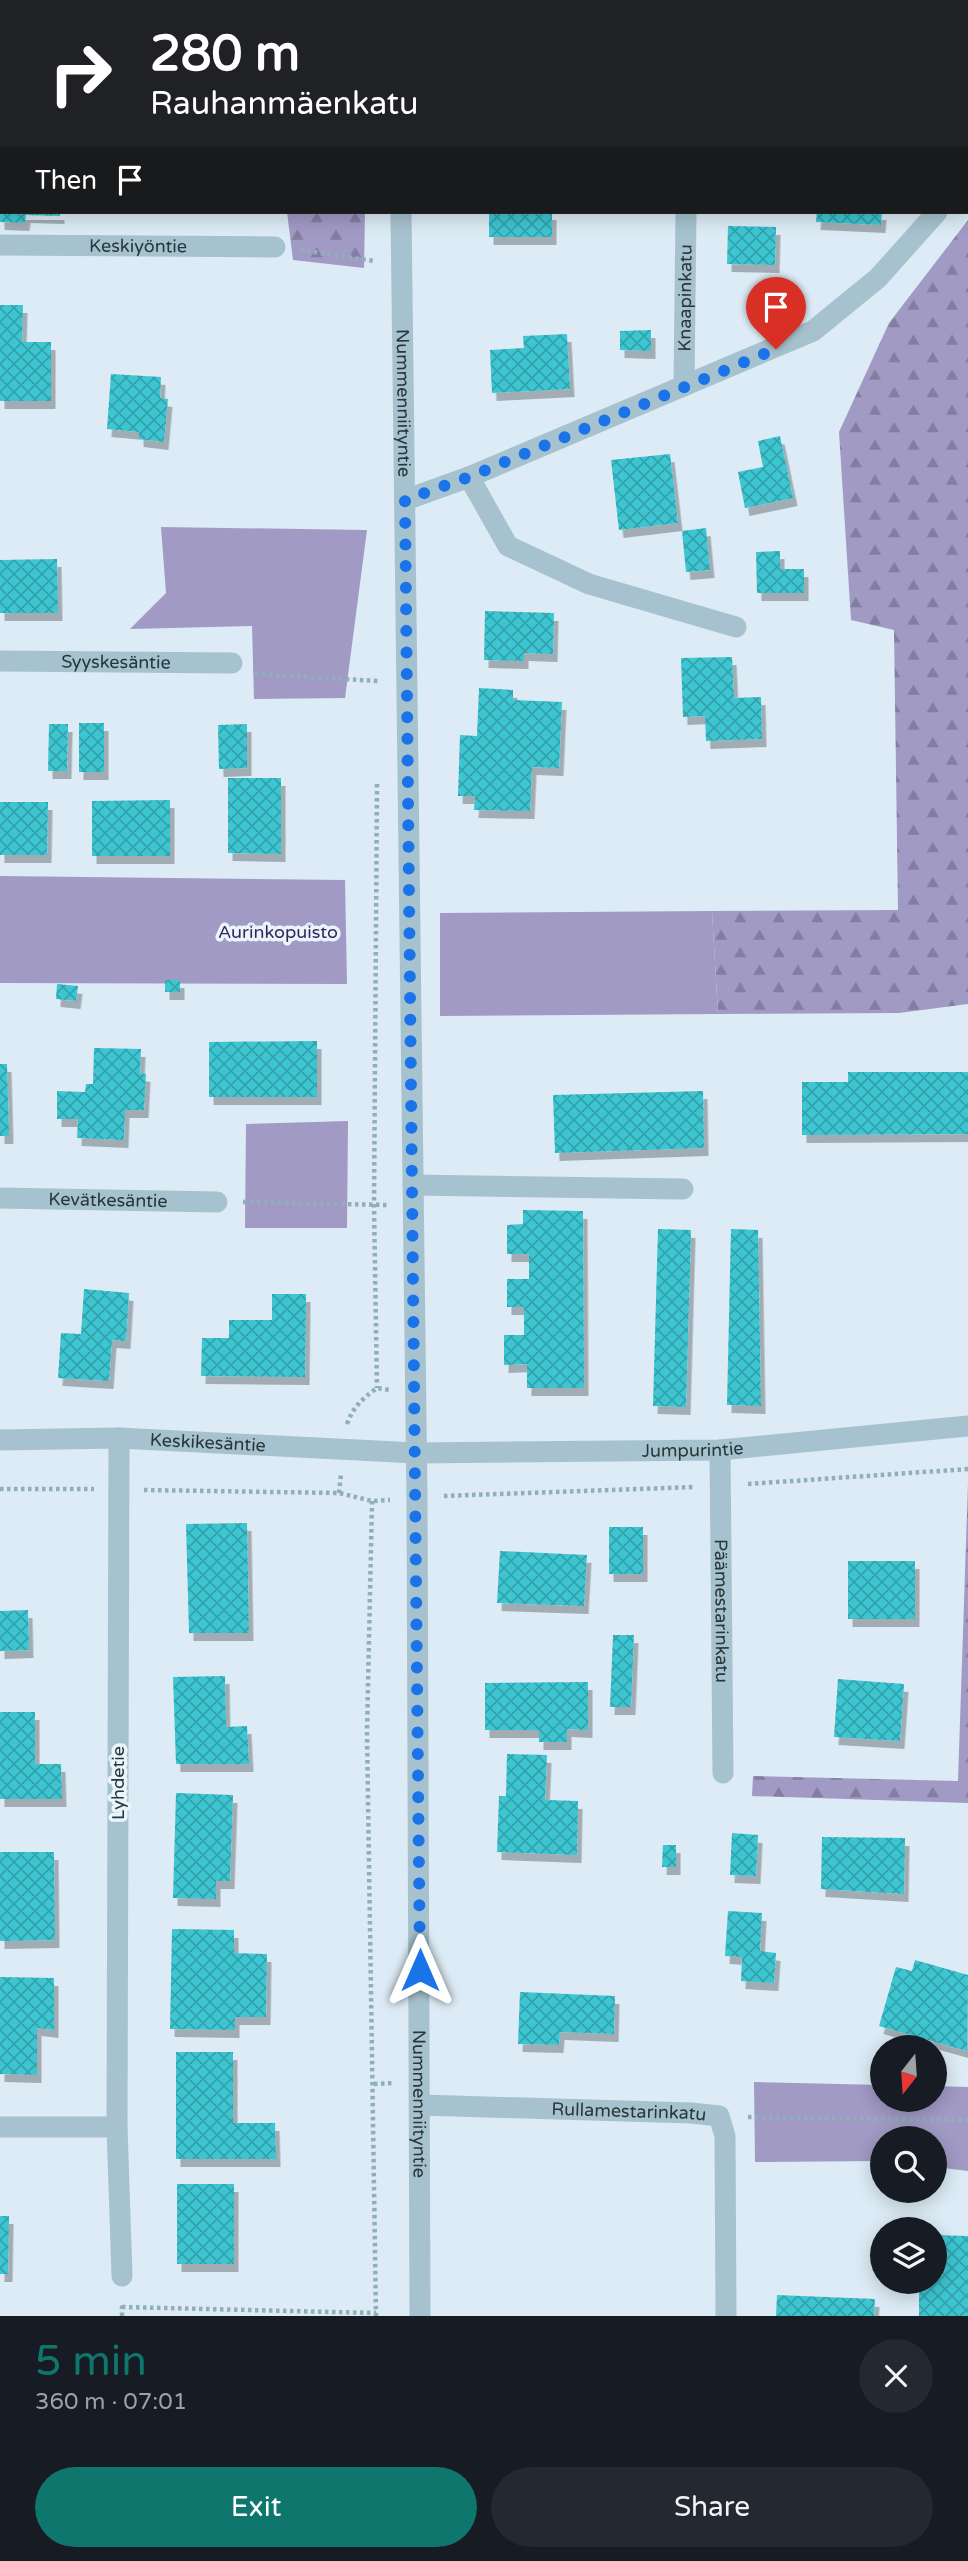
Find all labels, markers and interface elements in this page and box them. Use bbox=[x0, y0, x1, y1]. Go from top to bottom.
text: 280 m bbox=[150, 25, 300, 84]
icon: right bbox=[35, 28, 126, 119]
text: Rauhanmäenkatu bbox=[150, 85, 418, 123]
icon: arrive bbox=[111, 161, 149, 199]
text: Then bbox=[35, 165, 97, 196]
street label: Keskiyöntie bbox=[89, 235, 187, 257]
street label: Knaapinkatu bbox=[673, 244, 697, 352]
pin bbox=[746, 277, 806, 349]
icon: arrive bbox=[757, 288, 795, 326]
street label: Nummenniityntie bbox=[391, 329, 415, 477]
street label: Syyskesäntie bbox=[61, 651, 171, 673]
park label: Aurinkopuisto bbox=[218, 921, 338, 943]
street label: Kevätkesäntie bbox=[48, 1188, 168, 1212]
street label: Keskikesäntie bbox=[149, 1429, 266, 1456]
street label: Jumpurintie bbox=[642, 1437, 745, 1462]
street label: Päämestarinkatu bbox=[710, 1539, 733, 1683]
street label: Lyhdetie bbox=[107, 1746, 129, 1820]
position arrow bbox=[383, 1933, 457, 2007]
street label: Nummenniityntie bbox=[408, 2030, 430, 2178]
north arrow bbox=[870, 2035, 947, 2112]
map controls bbox=[870, 2035, 947, 2294]
street label: Rullamestarinkatu bbox=[551, 2098, 707, 2126]
button: search bbox=[870, 2126, 947, 2203]
button: layers bbox=[870, 2217, 947, 2294]
text: 5 min bbox=[35, 2336, 147, 2387]
button: close bbox=[859, 2339, 933, 2413]
text: 360 m · 07:01 bbox=[35, 2388, 187, 2416]
button: Exit bbox=[35, 2467, 477, 2547]
button: Share bbox=[491, 2467, 933, 2547]

